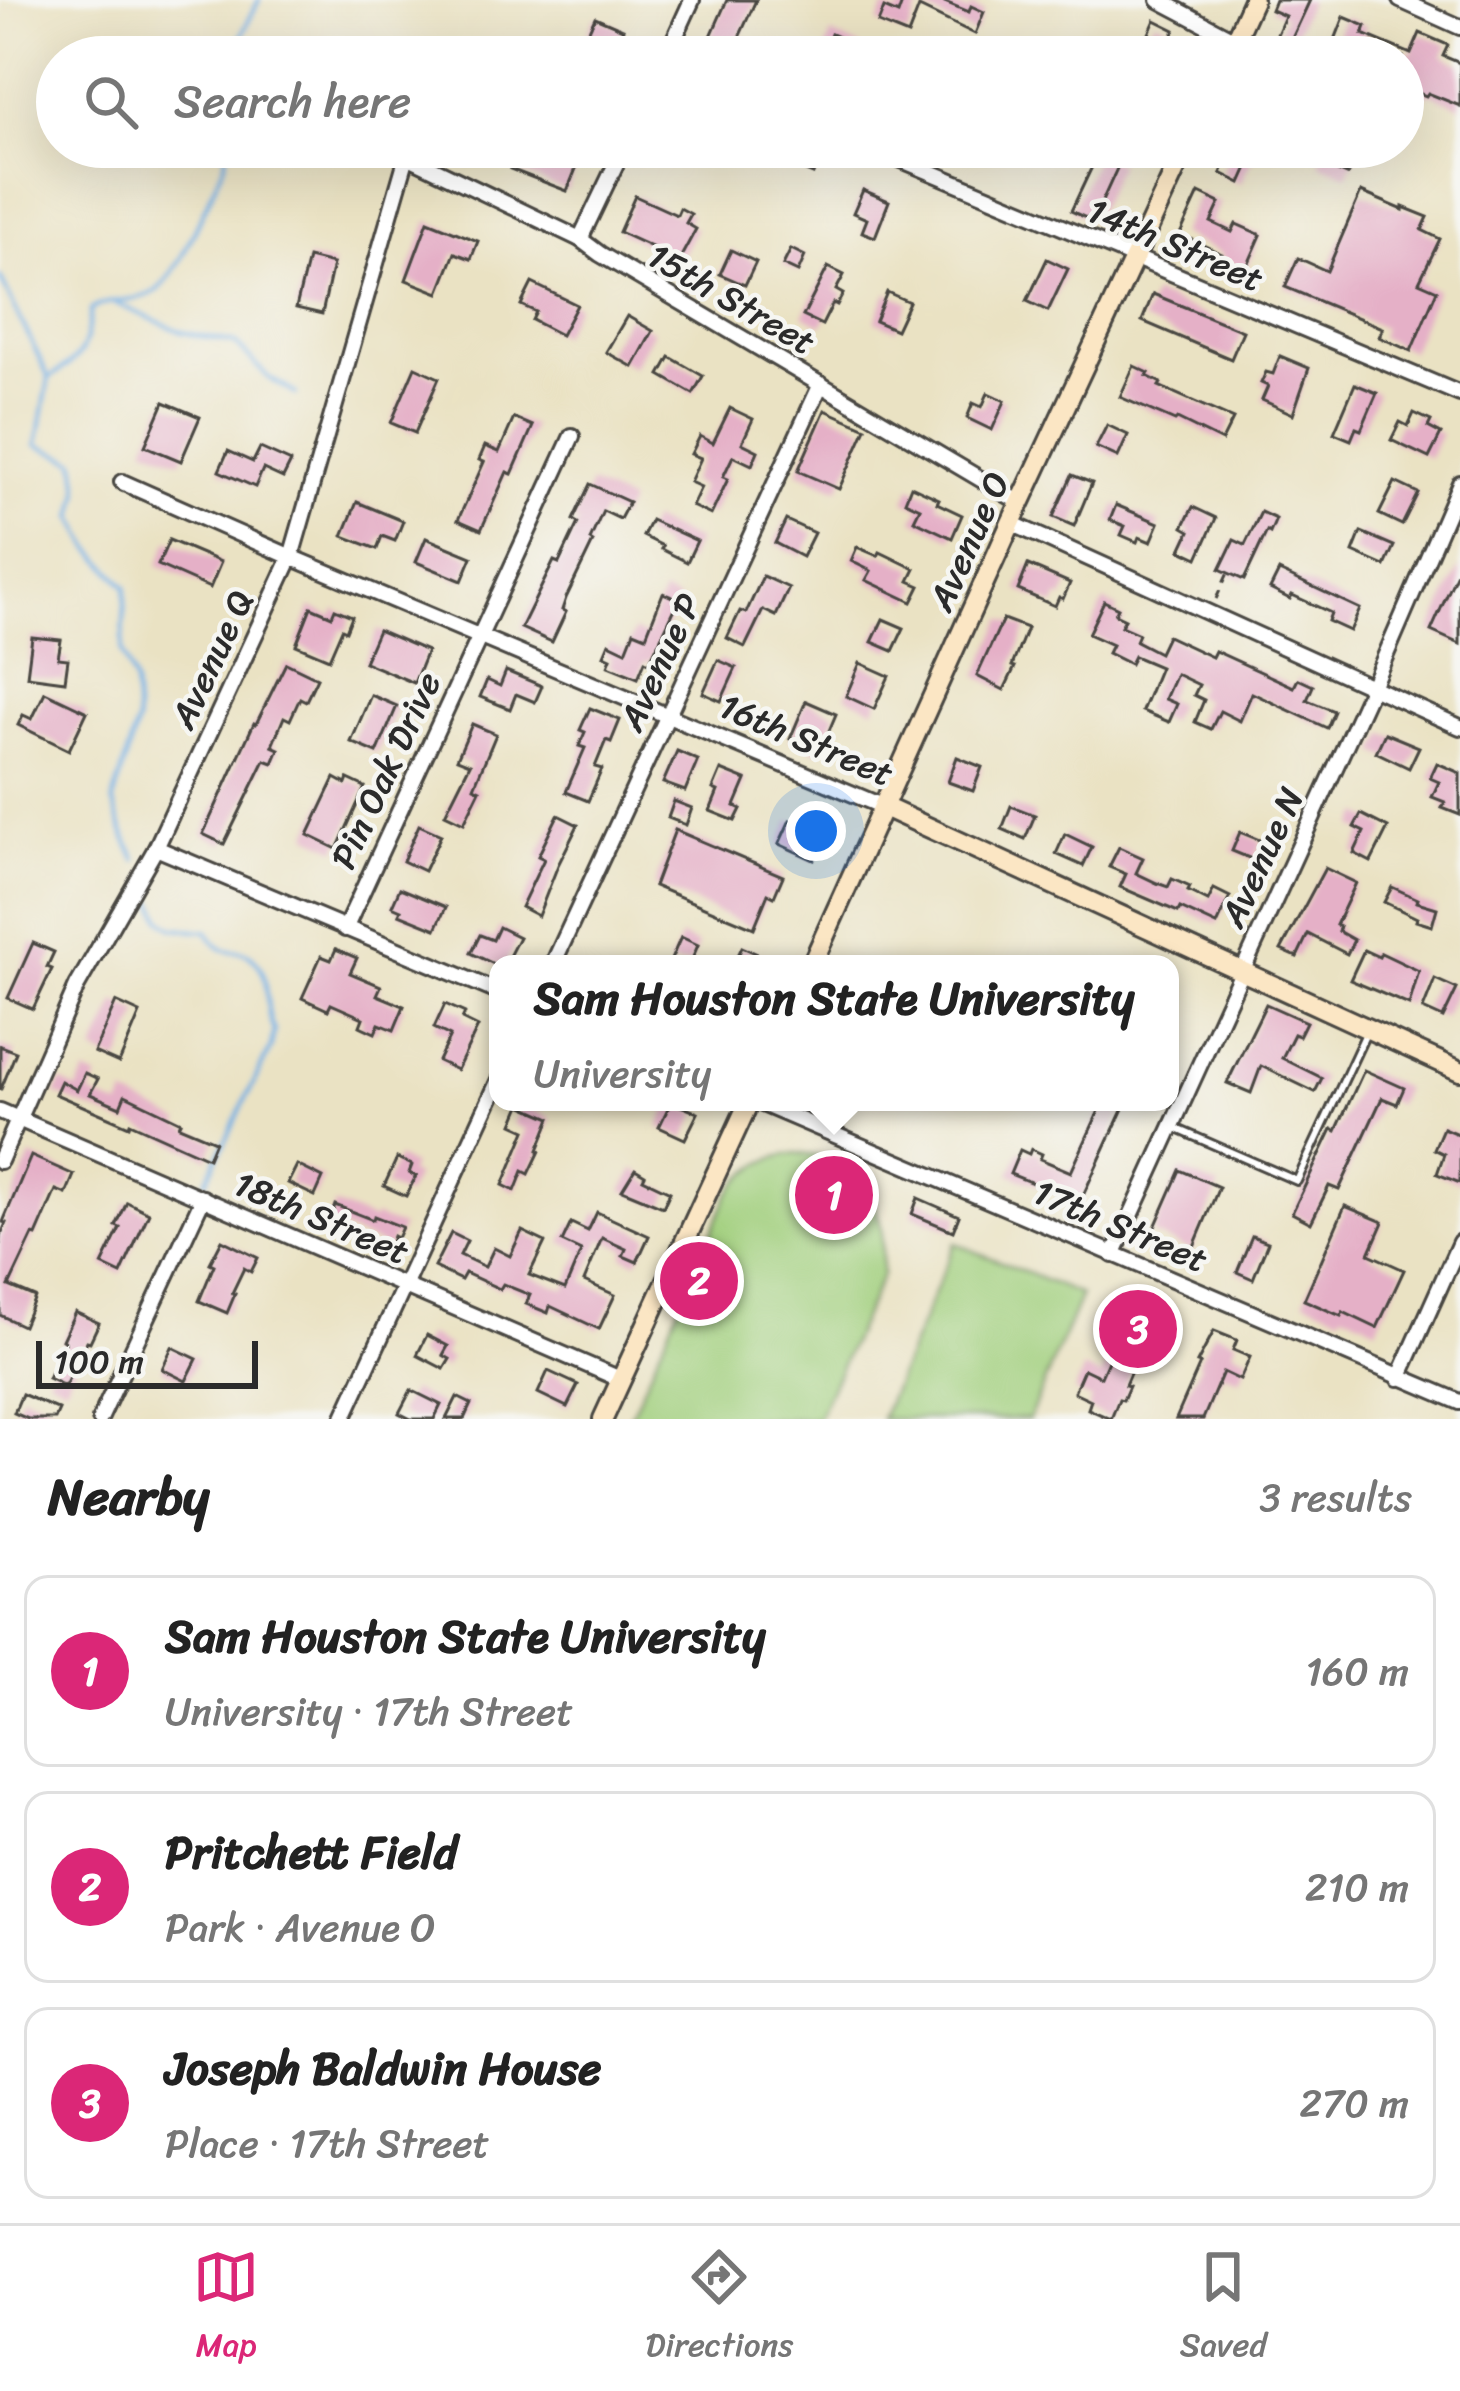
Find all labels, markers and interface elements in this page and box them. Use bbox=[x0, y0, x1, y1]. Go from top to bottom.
search box bbox=[36, 36, 1424, 168]
text: Search here bbox=[174, 62, 411, 142]
icon: search bbox=[78, 69, 144, 135]
street label: 14th Street bbox=[1077, 179, 1274, 311]
street label: 15th Street bbox=[635, 225, 828, 373]
street label: Avenue O bbox=[909, 461, 1028, 623]
street label: Avenue Q bbox=[151, 579, 272, 741]
street label: Avenue P bbox=[600, 583, 720, 743]
street label: Pin Oak Drive bbox=[312, 661, 460, 880]
street label: 16th Street bbox=[709, 674, 904, 805]
street label: Avenue N bbox=[1201, 776, 1322, 939]
your location bbox=[786, 801, 846, 861]
popup bbox=[489, 955, 1179, 1111]
text: Sam Houston State University bbox=[534, 959, 1134, 1039]
text: University bbox=[534, 1039, 711, 1108]
pin: 1 bbox=[795, 1150, 873, 1240]
street label: 18th Street bbox=[224, 1152, 420, 1284]
street label: 17th Street bbox=[1023, 1160, 1218, 1291]
pin: 2 bbox=[660, 1236, 738, 1326]
pin: 3 bbox=[1099, 1284, 1177, 1374]
text: 100 m bbox=[54, 1333, 144, 1391]
scale bar bbox=[36, 1335, 258, 1388]
text: Nearby bbox=[48, 1452, 209, 1542]
text: 3 results bbox=[1259, 1463, 1412, 1532]
text: Sam Houston State University bbox=[165, 1597, 765, 1677]
text: 1 bbox=[82, 1637, 98, 1706]
text: 160 m bbox=[1305, 1637, 1409, 1706]
text: University · 17th Street bbox=[165, 1677, 573, 1746]
text: Pritchett Field bbox=[165, 1813, 458, 1893]
text: 2 bbox=[79, 1853, 101, 1922]
text: 210 m bbox=[1305, 1853, 1409, 1922]
text: Park · Avenue O bbox=[165, 1893, 436, 1962]
text: Joseph Baldwin House bbox=[165, 2029, 602, 2109]
text: 3 bbox=[79, 2069, 101, 2138]
text: 270 m bbox=[1299, 2069, 1409, 2138]
text: Place · 17th Street bbox=[165, 2109, 490, 2178]
tab: Map bbox=[193, 2244, 259, 2374]
tab: Directions bbox=[646, 2244, 793, 2374]
tab: Saved bbox=[1180, 2244, 1267, 2374]

